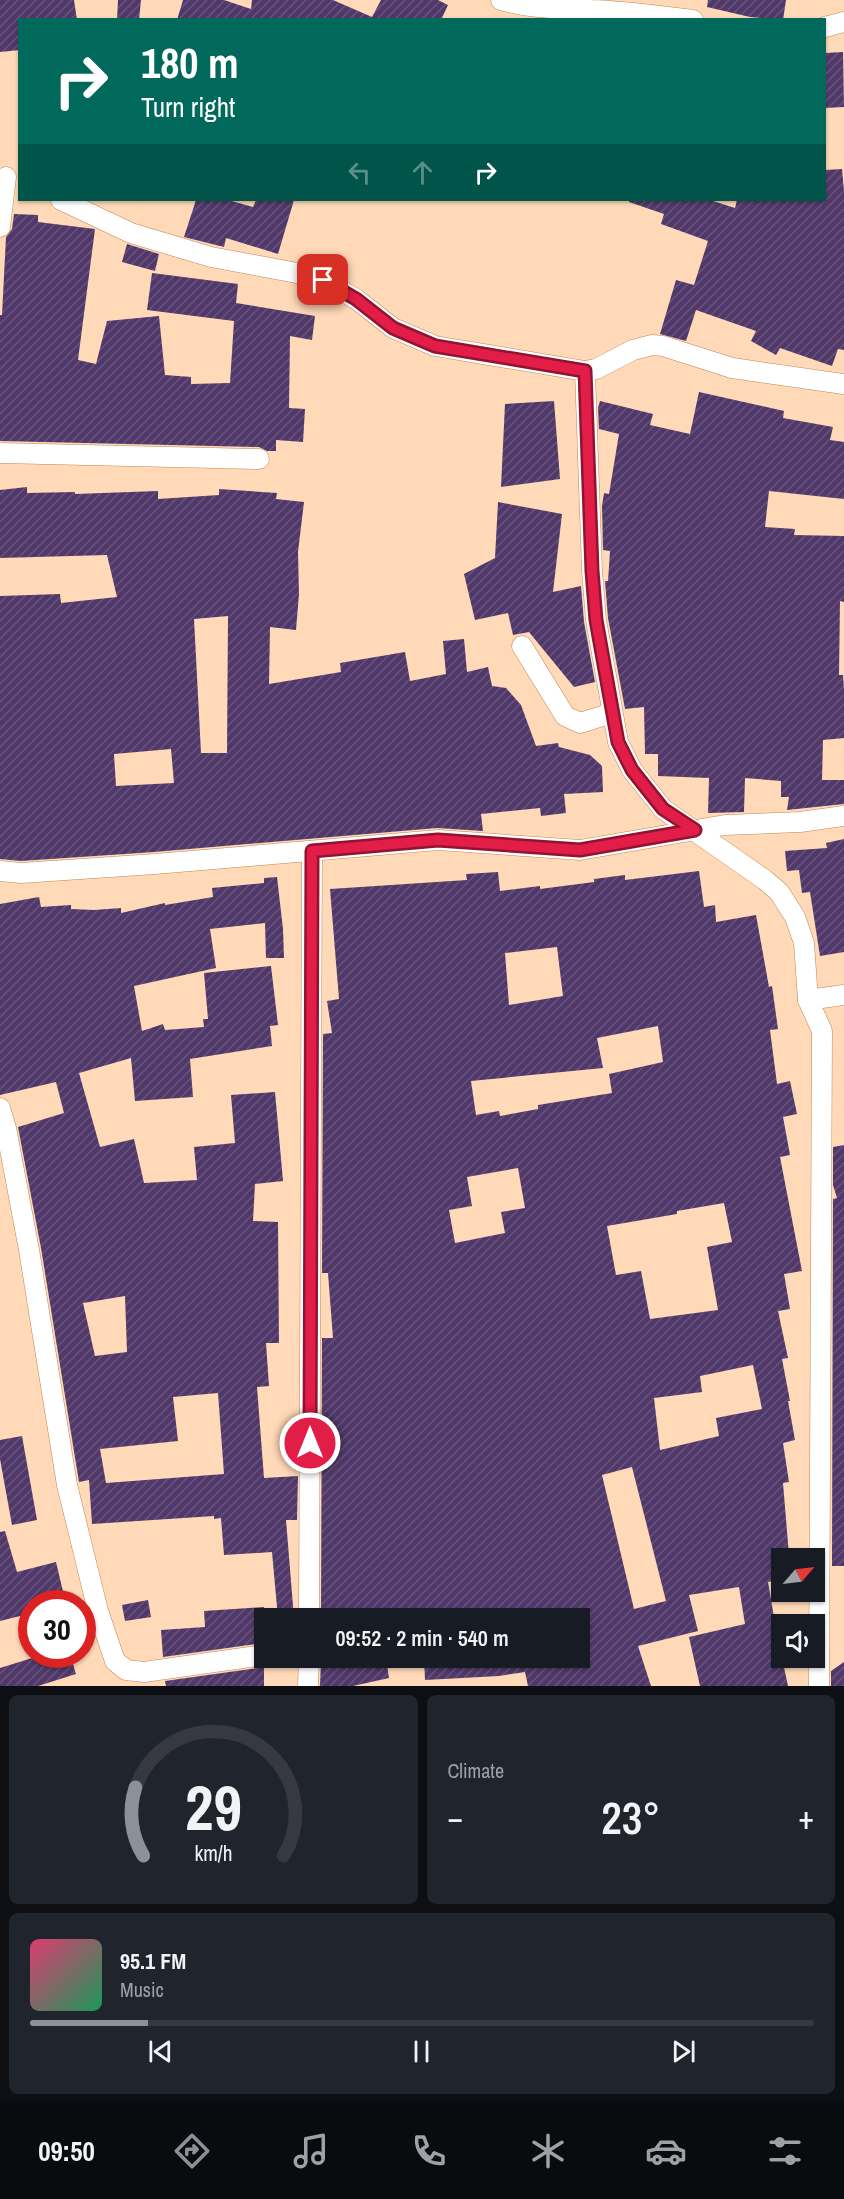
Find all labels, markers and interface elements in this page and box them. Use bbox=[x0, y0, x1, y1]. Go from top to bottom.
text: 180 m bbox=[141, 35, 239, 91]
icon: right bbox=[42, 42, 120, 120]
text: Turn right bbox=[141, 89, 235, 125]
icon: left bbox=[343, 156, 376, 189]
icon: ahead bbox=[406, 156, 439, 189]
icon: right bbox=[469, 156, 502, 189]
pin bbox=[297, 254, 348, 305]
icon: arrive bbox=[306, 263, 339, 296]
position arrow bbox=[278, 1411, 342, 1475]
north arrow bbox=[771, 1548, 825, 1602]
map controls bbox=[771, 1548, 825, 1668]
speed limit sign: 30 bbox=[18, 1590, 96, 1668]
button: sound bbox=[771, 1614, 825, 1668]
text: 09:52 · 2 min · 540 m bbox=[335, 1623, 509, 1653]
text: Climate bbox=[448, 1757, 504, 1784]
text: 29 bbox=[185, 1765, 242, 1849]
text: 23° bbox=[601, 1787, 660, 1848]
text: − bbox=[448, 1795, 463, 1839]
text: + bbox=[798, 1795, 814, 1839]
text: km/h bbox=[194, 1840, 232, 1869]
text: 95.1 FM bbox=[120, 1946, 186, 1976]
text: Music bbox=[120, 1976, 164, 2003]
icon: previous bbox=[144, 2035, 177, 2068]
icon: pause bbox=[405, 2035, 438, 2068]
icon: next bbox=[667, 2035, 700, 2068]
icon: directions bbox=[171, 2130, 213, 2172]
icon: music bbox=[290, 2130, 332, 2172]
icon: phone bbox=[408, 2130, 450, 2172]
icon: climate bbox=[527, 2130, 569, 2172]
icon: car bbox=[645, 2130, 687, 2172]
icon: filters bbox=[764, 2130, 806, 2172]
text: 09:50 bbox=[38, 2133, 95, 2169]

